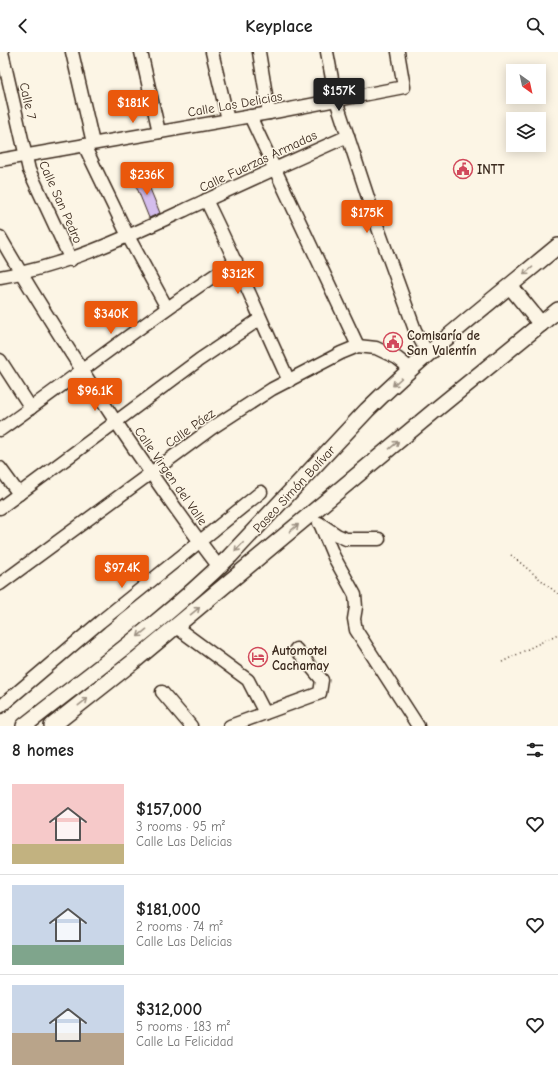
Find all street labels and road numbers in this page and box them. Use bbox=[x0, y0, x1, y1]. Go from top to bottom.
street label: Calle 7 bbox=[16, 81, 40, 121]
street label: Calle Las Delicias bbox=[187, 88, 283, 120]
street label: Calle Fuerzas Armadas bbox=[197, 127, 319, 195]
street label: Calle San Pedro bbox=[36, 158, 86, 246]
street label: Calle Páez bbox=[162, 405, 218, 450]
street label: Calle Virgen del Valle bbox=[131, 424, 211, 528]
street label: Paseo Simón Bolívar bbox=[250, 442, 339, 536]

